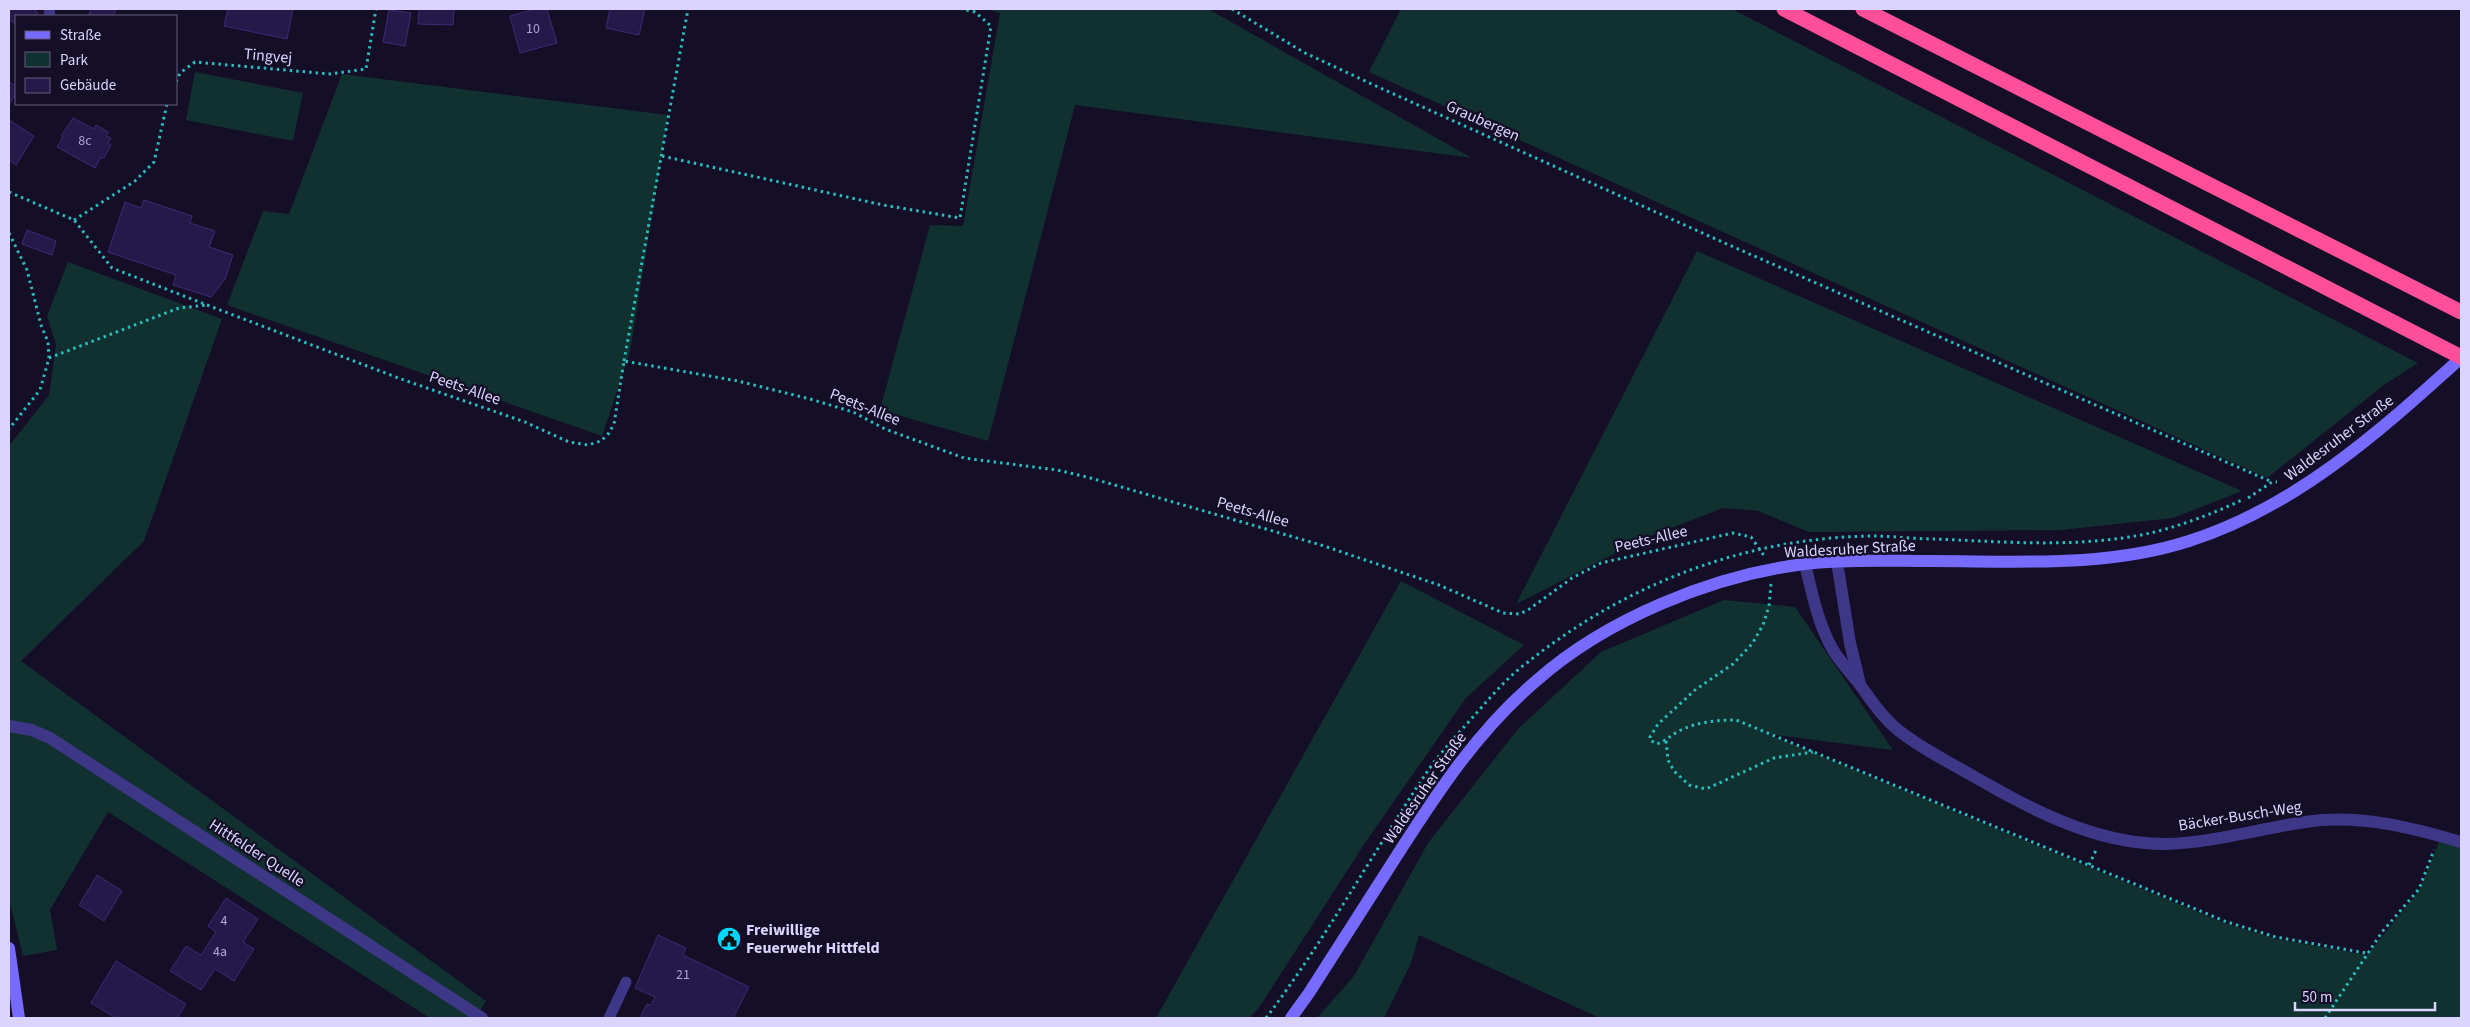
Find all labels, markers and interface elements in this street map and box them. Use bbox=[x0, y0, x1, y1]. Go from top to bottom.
legend bbox=[15, 15, 178, 105]
house number: 10 bbox=[526, 19, 540, 39]
text: Straße bbox=[60, 25, 101, 46]
street label: Tingvej bbox=[243, 43, 293, 69]
text: Park bbox=[60, 50, 89, 71]
text: Gebäude bbox=[60, 75, 116, 96]
street label: Graubergen bbox=[1443, 95, 1523, 147]
house number: 8c bbox=[78, 131, 92, 151]
street label: Peets-Allee bbox=[426, 366, 504, 410]
street label: Peets-Allee bbox=[826, 383, 904, 431]
street label: Waldesruher Straße bbox=[2280, 390, 2398, 486]
street label: Peets-Allee bbox=[1214, 491, 1292, 533]
street label: Peets-Allee bbox=[1612, 520, 1690, 558]
street label: Waldesruher Straße bbox=[1784, 535, 1916, 563]
street label: Waldesruher Straße bbox=[1378, 728, 1472, 848]
street label: Bäcker-Busch-Weg bbox=[2177, 795, 2303, 837]
street label: Hittfelder Quelle bbox=[205, 814, 309, 892]
house number: 4 bbox=[221, 911, 228, 931]
place label: Freiwillige Feuerwehr Hittfeld bbox=[746, 919, 880, 959]
public building icon: Freiwillige Feuerwehr Hittfeld bbox=[716, 926, 742, 952]
house number: 4a bbox=[213, 942, 227, 962]
house number: 21 bbox=[676, 965, 690, 985]
scale bar bbox=[2295, 980, 2435, 1012]
text: 50 m bbox=[2302, 987, 2332, 1008]

